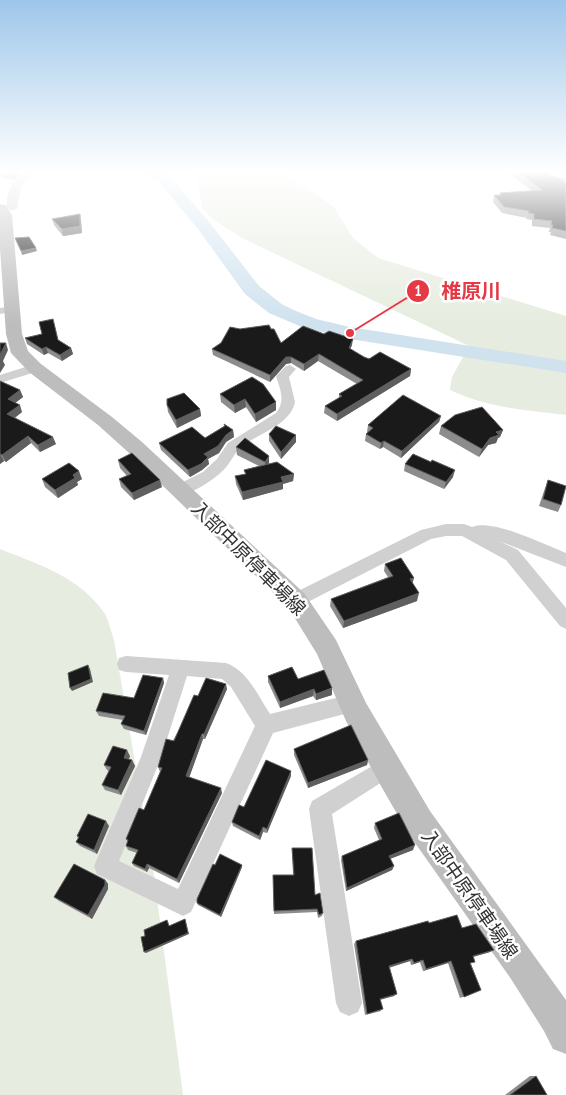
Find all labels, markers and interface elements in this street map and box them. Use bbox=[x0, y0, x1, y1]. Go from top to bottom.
callout: 椎原川 bbox=[406, 273, 511, 308]
text: 椎原川 bbox=[441, 278, 501, 304]
text: 1 bbox=[414, 281, 422, 300]
street label: 入部中原停車場線 bbox=[187, 496, 311, 620]
street label: 入部中原停車場線 bbox=[417, 825, 523, 963]

